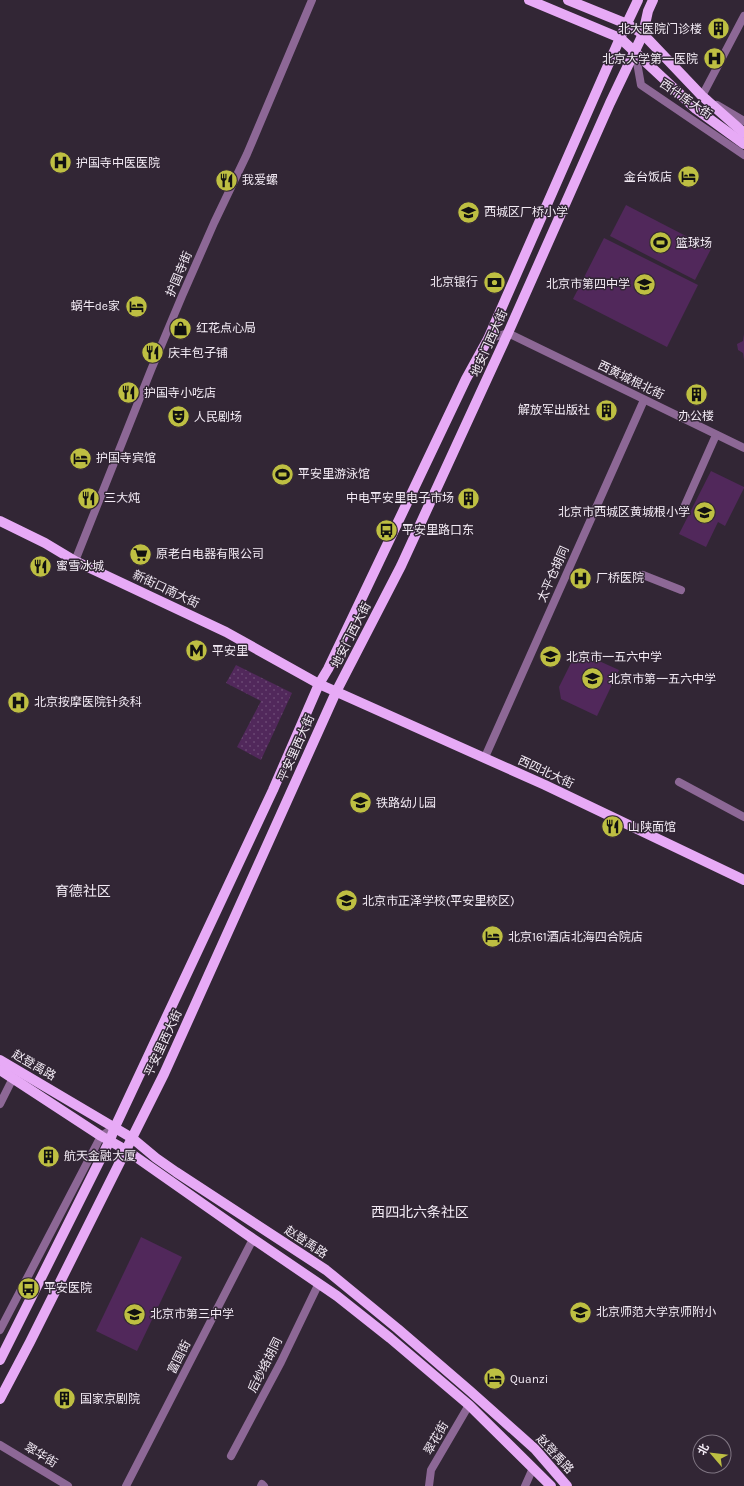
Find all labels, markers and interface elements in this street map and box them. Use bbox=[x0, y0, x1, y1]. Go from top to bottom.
building icon: 北大医院门诊楼 bbox=[705, 16, 731, 42]
place label: 北大医院门诊楼 bbox=[618, 22, 702, 36]
hospital icon: 北京大学第一医院 bbox=[701, 46, 727, 72]
place label: 北京大学第一医院 bbox=[602, 52, 698, 66]
street label: 西什库大街 bbox=[657, 76, 715, 122]
hospital icon: 护国寺中医医院 bbox=[48, 150, 74, 176]
place label: 护国寺中医医院 bbox=[76, 156, 160, 170]
hotel icon: 金台饭店 bbox=[675, 164, 701, 190]
restaurant icon: 我爱螺 bbox=[213, 167, 239, 193]
place label: 金台饭店 bbox=[624, 170, 672, 184]
place label: 我爱螺 bbox=[242, 173, 278, 187]
school or university icon: 西城区厂桥小学 bbox=[455, 199, 481, 225]
place label: 西城区厂桥小学 bbox=[484, 205, 568, 219]
sports icon: 篮球场 bbox=[647, 230, 673, 256]
place label: 篮球场 bbox=[676, 236, 712, 250]
street label: 护国寺街 bbox=[163, 249, 195, 299]
bank icon: 北京银行 bbox=[481, 269, 507, 295]
school or university icon: 北京市第四中学 bbox=[632, 271, 658, 297]
place label: 北京银行 bbox=[430, 275, 478, 289]
place label: 北京市第四中学 bbox=[546, 277, 630, 291]
hotel icon: 蜗牛de家 bbox=[123, 293, 149, 319]
place label: 蜗牛de家 bbox=[71, 299, 120, 313]
street label: 地安门西大街 bbox=[468, 307, 510, 379]
shop icon: 红花点心局 bbox=[168, 315, 194, 341]
place label: 红花点心局 bbox=[196, 321, 256, 335]
restaurant icon: 庆丰包子铺 bbox=[140, 340, 166, 366]
place label: 庆丰包子铺 bbox=[168, 346, 228, 360]
street label: 西黄城根北街 bbox=[596, 358, 666, 402]
restaurant icon: 护国寺小吃店 bbox=[116, 380, 142, 406]
building icon: 办公楼 bbox=[683, 382, 709, 408]
place label: 护国寺小吃店 bbox=[144, 386, 216, 400]
building icon: 解放军出版社 bbox=[593, 397, 619, 423]
place label: 解放军出版社 bbox=[518, 403, 590, 417]
theatre icon: 人民剧场 bbox=[165, 404, 191, 430]
place label: 办公楼 bbox=[678, 409, 714, 423]
place label: 人民剧场 bbox=[194, 410, 242, 424]
hotel icon: 护国寺宾馆 bbox=[68, 445, 94, 471]
place label: 护国寺宾馆 bbox=[96, 451, 156, 465]
sports icon: 平安里游泳馆 bbox=[269, 461, 295, 487]
place label: 平安里游泳馆 bbox=[298, 467, 370, 481]
restaurant icon: 三大炖 bbox=[76, 485, 102, 511]
building icon: 中电平安里电子市场 bbox=[456, 485, 482, 511]
place label: 三大炖 bbox=[104, 491, 140, 505]
place label: 中电平安里电子市场 bbox=[346, 491, 454, 505]
school or university icon: 北京市西城区黄城根小学 bbox=[692, 499, 718, 525]
place label: 北京市西城区黄城根小学 bbox=[558, 505, 690, 519]
bus stop icon: 平安里路口东 bbox=[373, 517, 399, 543]
place label: 平安里路口东 bbox=[402, 523, 474, 537]
supermarket icon: 原老白电器有限公司 bbox=[127, 541, 153, 567]
street label: 太平仓胡同 bbox=[534, 544, 572, 604]
place label: 原老白电器有限公司 bbox=[156, 547, 264, 561]
restaurant icon: 蜜雪冰城 bbox=[27, 553, 53, 579]
place label: 蜜雪冰城 bbox=[56, 559, 104, 573]
hospital icon: 厂桥医院 bbox=[567, 565, 593, 591]
street label: 新街口南大街 bbox=[130, 567, 202, 611]
place label: 厂桥医院 bbox=[596, 571, 644, 585]
street label: 地安门西大街 bbox=[328, 600, 374, 670]
metro station icon: 平安里 bbox=[183, 638, 209, 664]
place label: 平安里 bbox=[212, 644, 248, 658]
school or university icon: 北京市一五六中学 bbox=[537, 644, 563, 670]
place label: 北京市一五六中学 bbox=[566, 650, 662, 664]
school or university icon: 北京市第一五六中学 bbox=[579, 666, 605, 692]
place label: 北京市第一五六中学 bbox=[608, 672, 716, 686]
hospital icon: 北京按摩医院针灸科 bbox=[5, 689, 31, 715]
place label: 北京按摩医院针灸科 bbox=[34, 695, 142, 709]
street label: 平安里西大街 bbox=[275, 712, 317, 784]
street label: 西四北大街 bbox=[516, 753, 576, 791]
school or university icon: 铁路幼儿园 bbox=[348, 790, 374, 816]
place label: 铁路幼儿园 bbox=[376, 796, 436, 810]
restaurant icon: 山陕面馆 bbox=[600, 814, 626, 840]
place label: 山陕面馆 bbox=[628, 820, 676, 834]
district label: 育德社区 bbox=[55, 883, 111, 900]
school or university icon: 北京市正泽学校(平安里校区) bbox=[334, 888, 360, 914]
place label: 北京市正泽学校(平安里校区) bbox=[362, 894, 515, 908]
hotel icon: 北京161酒店北海四合院店 bbox=[480, 924, 506, 950]
place label: 北京161酒店北海四合院店 bbox=[508, 930, 643, 944]
street label: 平安里西大街 bbox=[141, 1007, 185, 1079]
street label: 赵登禹路 bbox=[10, 1047, 58, 1083]
building icon: 航天金融大厦 bbox=[35, 1143, 61, 1169]
place label: 航天金融大厦 bbox=[64, 1149, 136, 1163]
district label: 西四北六条社区 bbox=[371, 1204, 469, 1221]
street label: 赵登禹路 bbox=[282, 1223, 330, 1261]
bus stop icon: 平安医院 bbox=[15, 1275, 41, 1301]
place label: 平安医院 bbox=[44, 1281, 92, 1295]
school or university icon: 北京师范大学京师附小 bbox=[567, 1299, 593, 1325]
school or university icon: 北京市第三中学 bbox=[121, 1301, 147, 1327]
place label: 北京师范大学京师附小 bbox=[596, 1305, 716, 1319]
place label: 北京市第三中学 bbox=[150, 1307, 234, 1321]
street label: 后纱络胡同 bbox=[245, 1335, 285, 1395]
street label: 富国街 bbox=[165, 1338, 193, 1376]
hotel icon: Quanzi bbox=[481, 1366, 507, 1392]
place label: Quanzi bbox=[510, 1372, 548, 1386]
building icon: 国家京剧院 bbox=[52, 1386, 78, 1412]
place label: 国家京剧院 bbox=[80, 1392, 140, 1406]
street label: 翠花街 bbox=[421, 1419, 451, 1457]
street label: 赵登禹路 bbox=[534, 1432, 576, 1476]
north arrow bbox=[692, 1434, 732, 1474]
street label: 翠华街 bbox=[22, 1440, 60, 1470]
text: 北 bbox=[695, 1442, 712, 1457]

